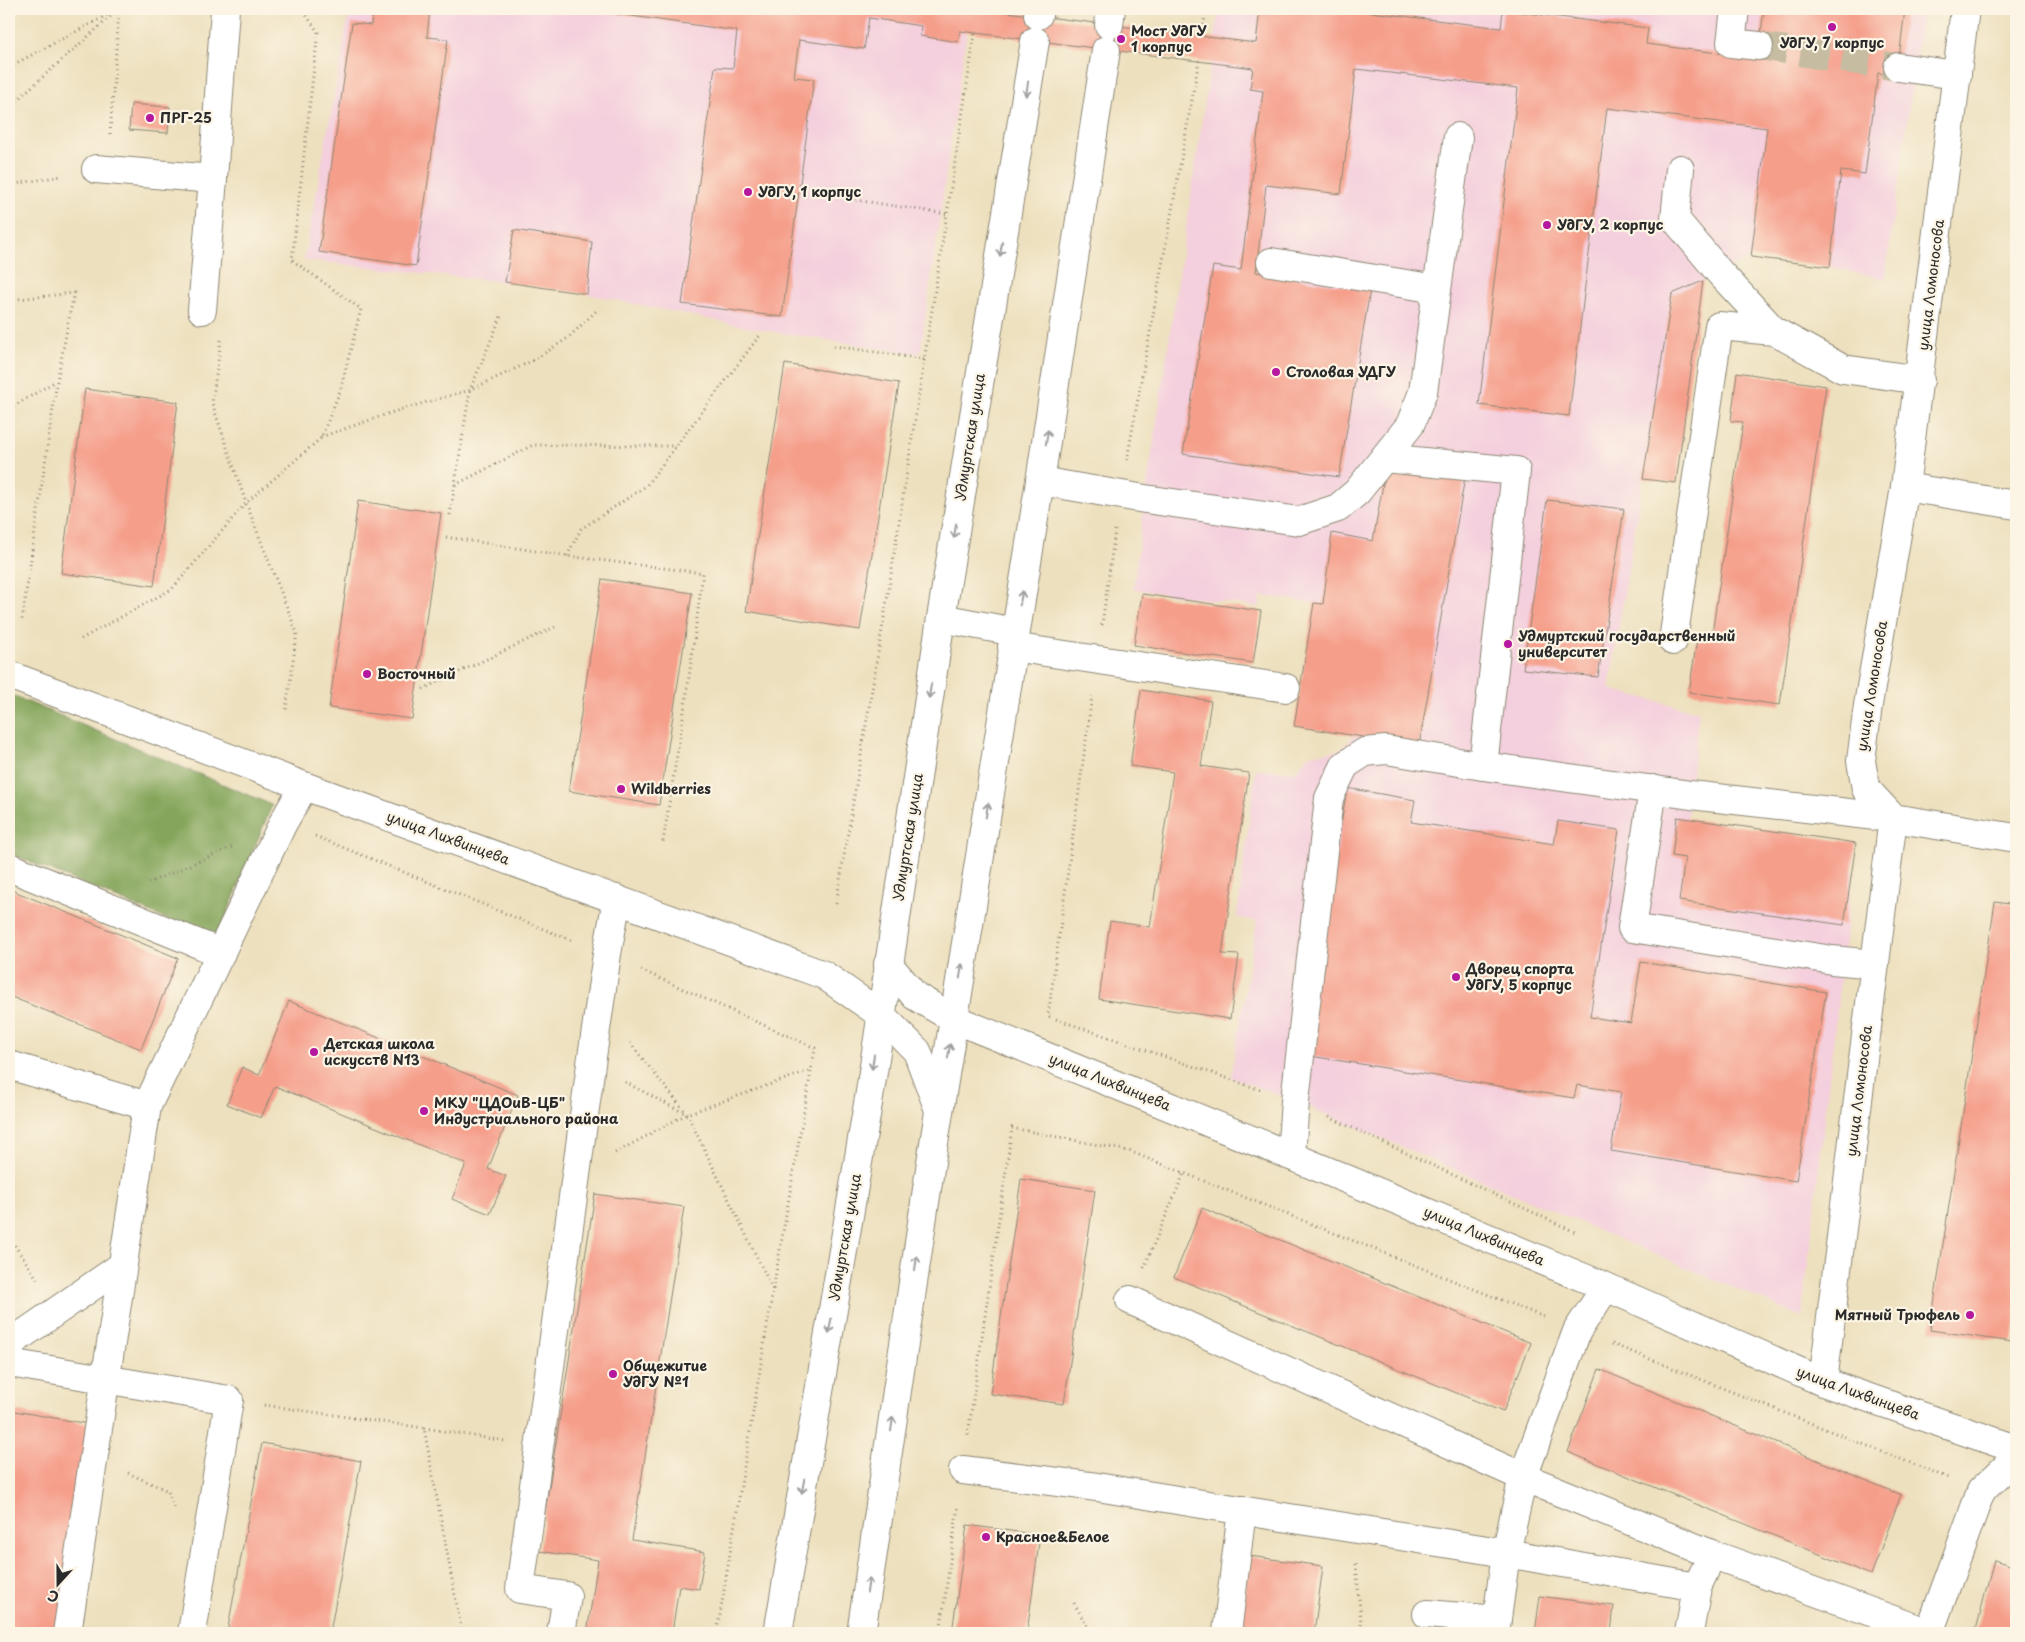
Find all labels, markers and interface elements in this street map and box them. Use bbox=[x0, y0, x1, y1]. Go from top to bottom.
place label: Мост УдГУ 1 корпус bbox=[1131, 20, 1208, 57]
marker: УдГУ, 7 корпус bbox=[1826, 21, 1838, 33]
place label: УдГУ, 7 корпус bbox=[1780, 32, 1885, 53]
marker: Мост УдГУ 1 корпус bbox=[1115, 33, 1127, 45]
one-way arrow bbox=[1022, 81, 1032, 97]
place label: ПРГ-25 bbox=[160, 107, 212, 128]
marker: ПРГ-25 bbox=[144, 112, 156, 124]
place label: УдГУ, 1 корпус bbox=[758, 181, 862, 202]
marker: УдГУ, 1 корпус bbox=[742, 186, 754, 198]
place label: УдГУ, 2 корпус bbox=[1557, 214, 1664, 235]
street label: улица Ломоносова bbox=[1912, 218, 1949, 352]
marker: УдГУ, 2 корпус bbox=[1541, 219, 1553, 231]
one-way arrow bbox=[996, 241, 1006, 257]
place label: Столовая УДГУ bbox=[1286, 361, 1397, 382]
marker: Столовая УДГУ bbox=[1270, 366, 1282, 378]
street label: Удмуртская улица bbox=[949, 372, 990, 502]
one-way arrow bbox=[1042, 430, 1052, 446]
one-way arrow bbox=[950, 522, 960, 538]
one-way arrow bbox=[1016, 590, 1026, 606]
street label: улица Ломоносова bbox=[1851, 619, 1892, 753]
place label: Удмуртский государственный университет bbox=[1518, 625, 1736, 662]
marker: Удмуртский государственный университет bbox=[1502, 638, 1514, 650]
place label: Восточный bbox=[377, 663, 456, 684]
marker: Восточный bbox=[361, 668, 373, 680]
one-way arrow bbox=[924, 683, 934, 699]
street label: Удмуртская улица bbox=[887, 772, 928, 902]
place label: Wildberries bbox=[631, 778, 711, 799]
marker: Wildberries bbox=[615, 783, 627, 795]
one-way arrow bbox=[982, 802, 992, 818]
street label: улица Лихвинцева bbox=[384, 806, 513, 870]
place label: Дворец спорта УдГУ, 5 корпус bbox=[1465, 958, 1574, 995]
one-way arrow bbox=[957, 963, 967, 979]
marker: Дворец спорта УдГУ, 5 корпус bbox=[1450, 971, 1462, 983]
street label: улица Ломоносова bbox=[1840, 1024, 1877, 1158]
place label: Детская школа искусств N13 bbox=[323, 1033, 435, 1070]
one-way arrow bbox=[944, 1043, 954, 1059]
marker: Детская школа искусств N13 bbox=[308, 1046, 320, 1058]
street label: улица Лихвинцева bbox=[1046, 1048, 1174, 1116]
one-way arrow bbox=[868, 1054, 878, 1070]
place label: МКУ "ЦДОиВ-ЦБ" Индустриального района bbox=[434, 1092, 619, 1129]
marker: МКУ "ЦДОиВ-ЦБ" Индустриального района bbox=[418, 1105, 430, 1117]
street label: Удмуртская улица bbox=[823, 1172, 866, 1302]
street label: улица Лихвинцева bbox=[1420, 1201, 1548, 1271]
one-way arrow bbox=[911, 1256, 921, 1272]
place label: Мятный Трюфель bbox=[1835, 1304, 1960, 1325]
marker: Мятный Трюфель bbox=[1964, 1309, 1976, 1321]
one-way arrow bbox=[824, 1318, 834, 1334]
place label: Общежитие УдГУ №1 bbox=[623, 1355, 707, 1392]
street label: улица Лихвинцева bbox=[1794, 1361, 1923, 1425]
marker: Общежитие УдГУ №1 bbox=[607, 1368, 619, 1380]
one-way arrow bbox=[887, 1417, 897, 1433]
one-way arrow bbox=[797, 1478, 807, 1494]
place label: Красное&Белое bbox=[996, 1526, 1110, 1547]
marker: Красное&Белое bbox=[980, 1531, 992, 1543]
north arrow bbox=[32, 1560, 82, 1610]
one-way arrow bbox=[864, 1577, 874, 1593]
text: С bbox=[44, 1585, 62, 1608]

